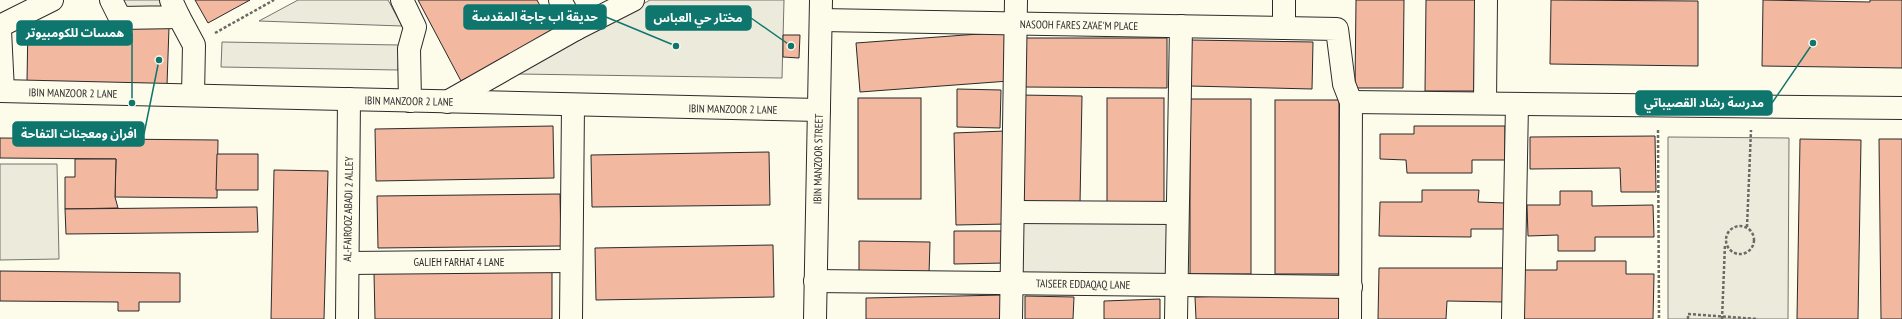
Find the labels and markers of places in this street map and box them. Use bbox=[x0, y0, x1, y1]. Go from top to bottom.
callout: حديقة اب جاجة المقدسة bbox=[464, 5, 606, 29]
callout: مختار حي العباس bbox=[646, 6, 751, 30]
callout: همسات للكومبيوتر bbox=[17, 21, 132, 45]
callout: مدرسة رشاد القصيباتي bbox=[1636, 91, 1772, 115]
callout: افران ومعجنات التفاحة bbox=[13, 122, 144, 146]

